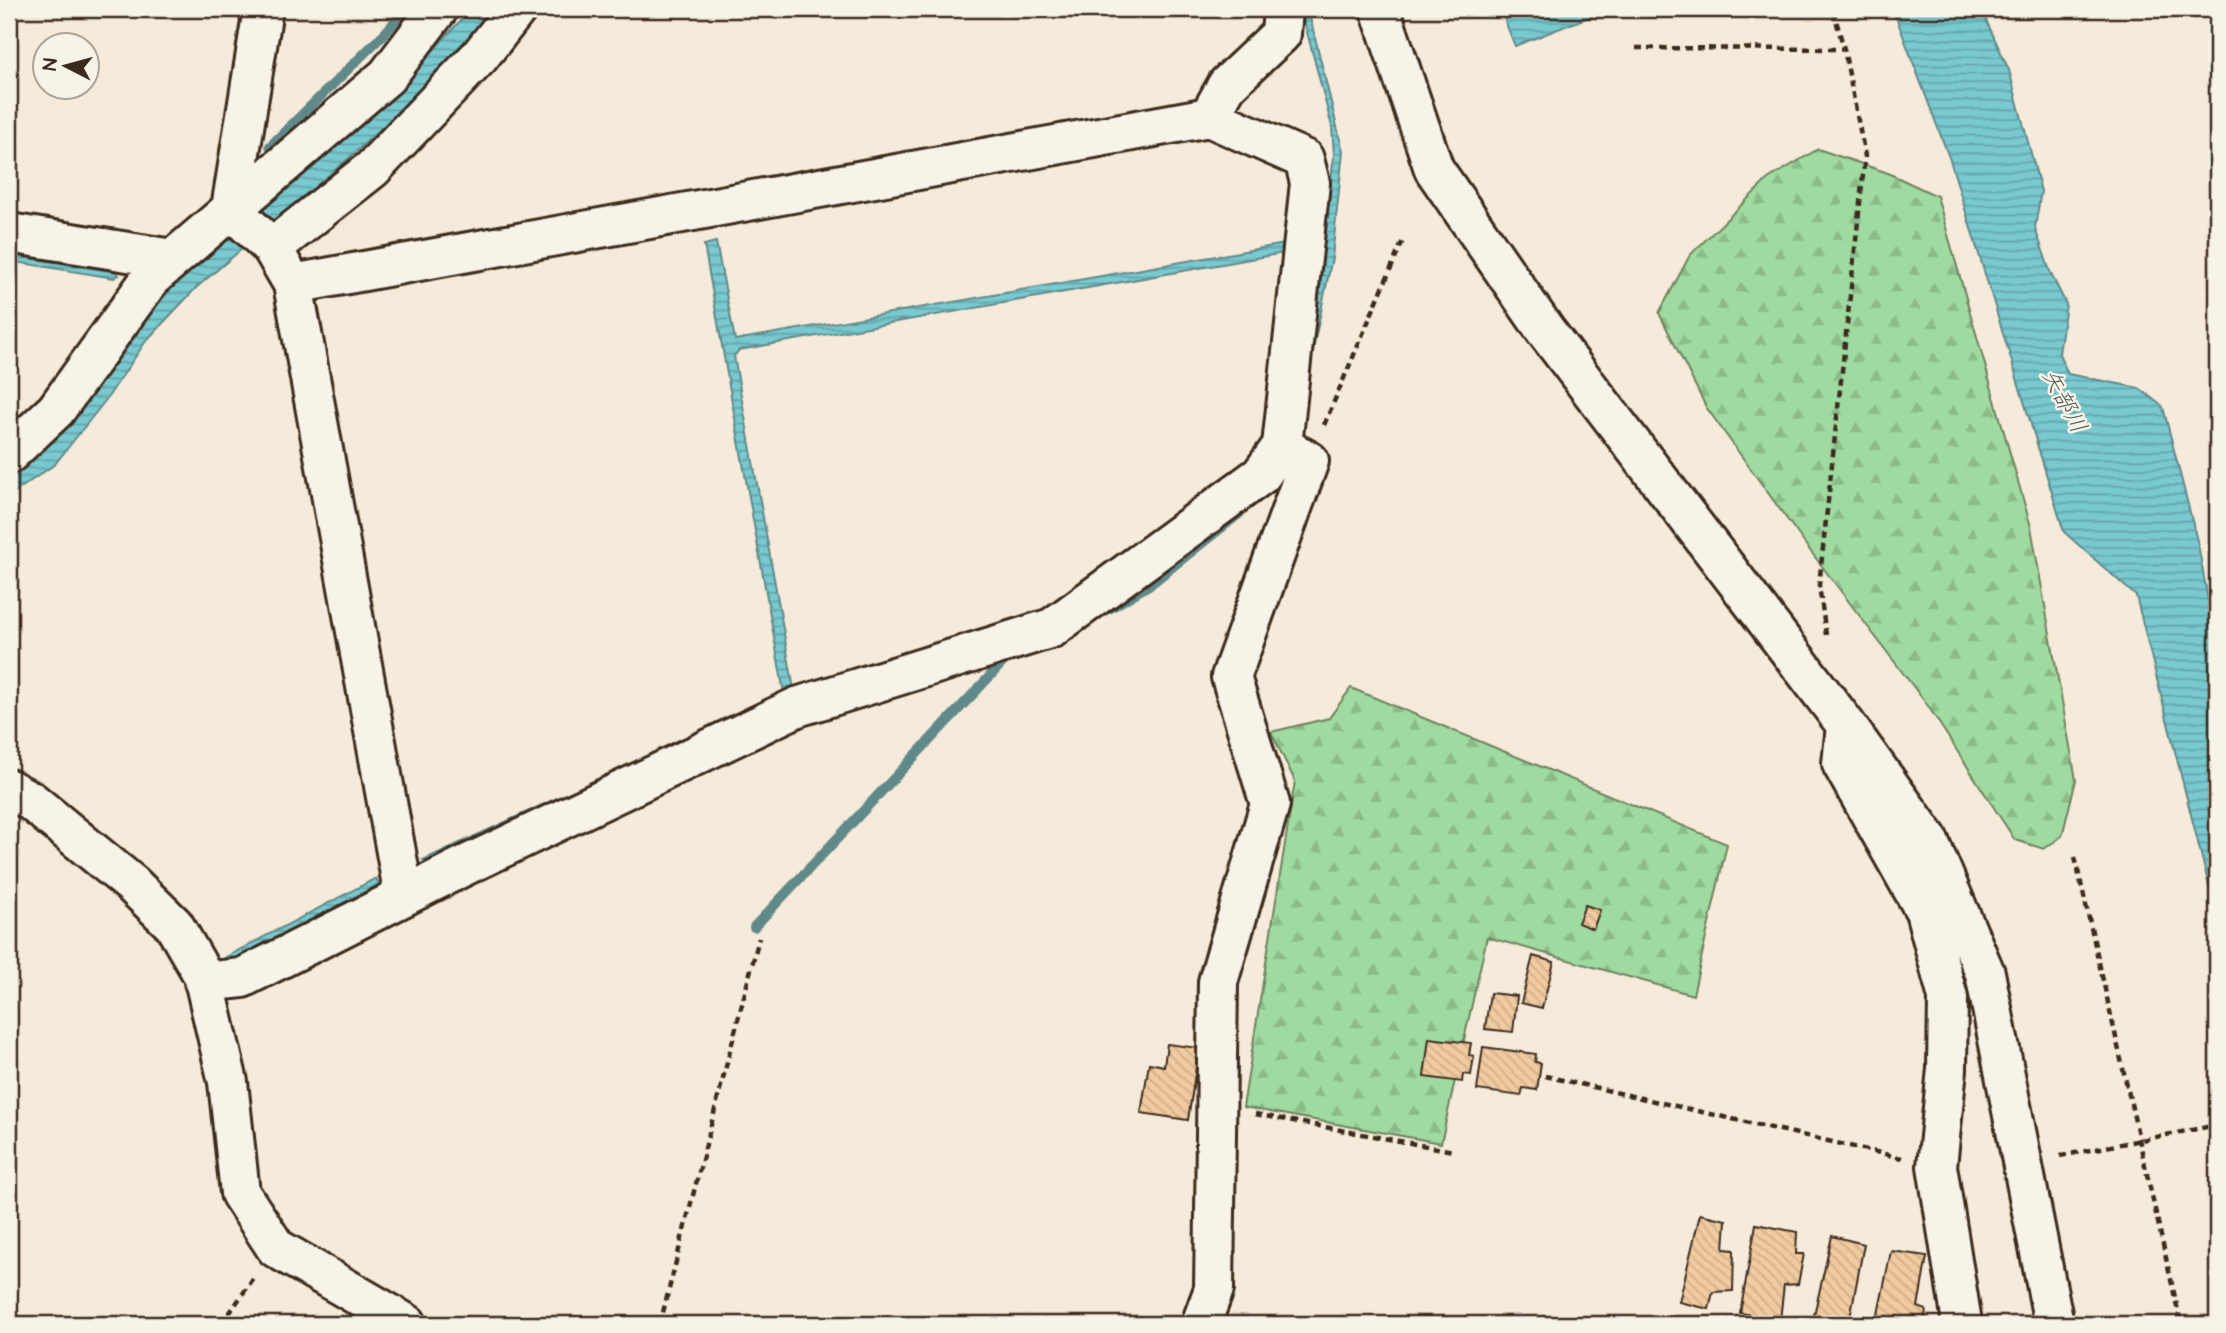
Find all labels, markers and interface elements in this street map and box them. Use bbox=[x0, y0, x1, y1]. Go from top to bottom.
north arrow bbox=[32, 32, 102, 102]
text: N bbox=[37, 57, 65, 72]
water label: 矢部川 bbox=[2034, 363, 2094, 439]

